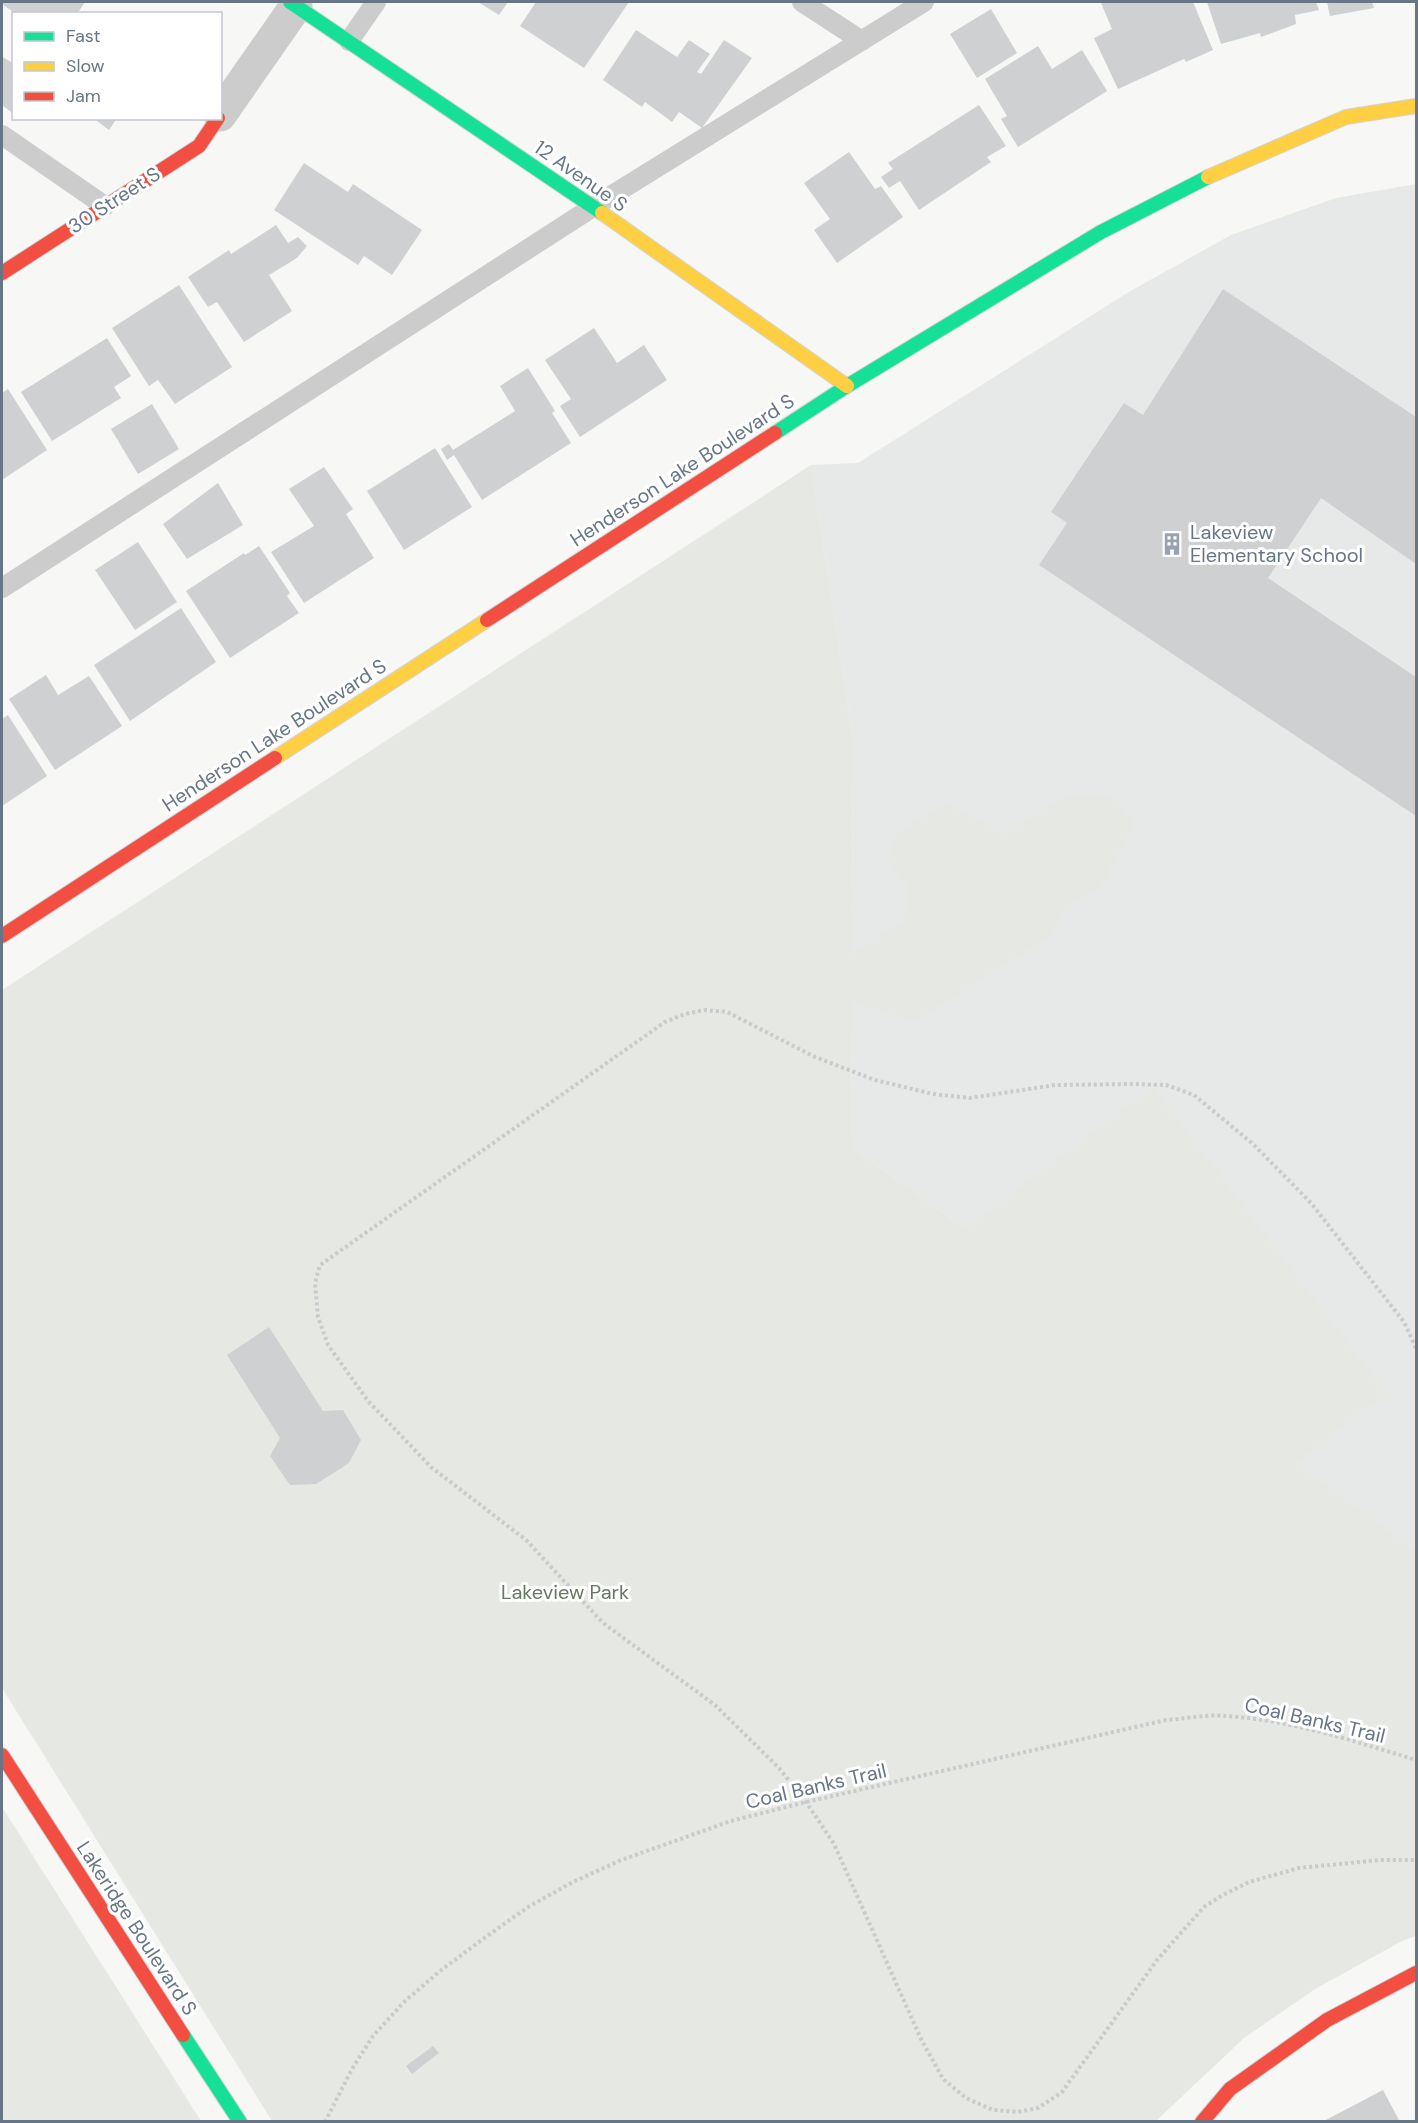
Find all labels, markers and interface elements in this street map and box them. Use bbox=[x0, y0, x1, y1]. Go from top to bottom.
legend bbox=[12, 12, 222, 120]
text: Fast bbox=[66, 24, 101, 48]
text: Slow bbox=[66, 54, 105, 78]
text: Jam bbox=[66, 84, 101, 108]
street label: 12 Avenue S bbox=[529, 134, 633, 218]
street label: 30 Street S bbox=[63, 161, 165, 239]
street label: Henderson Lake Boulevard S bbox=[565, 388, 799, 552]
place label: Lakeview Elementary School bbox=[1190, 519, 1363, 568]
building icon: Lakeview Elementary School bbox=[1159, 531, 1185, 557]
street label: Henderson Lake Boulevard S bbox=[157, 653, 391, 817]
park label: Lakeview Park bbox=[501, 1579, 629, 1605]
street label: Coal Banks Trail bbox=[1242, 1691, 1388, 1749]
street label: Coal Banks Trail bbox=[743, 1757, 889, 1815]
street label: Lakeridge Boulevard S bbox=[71, 1836, 203, 2020]

